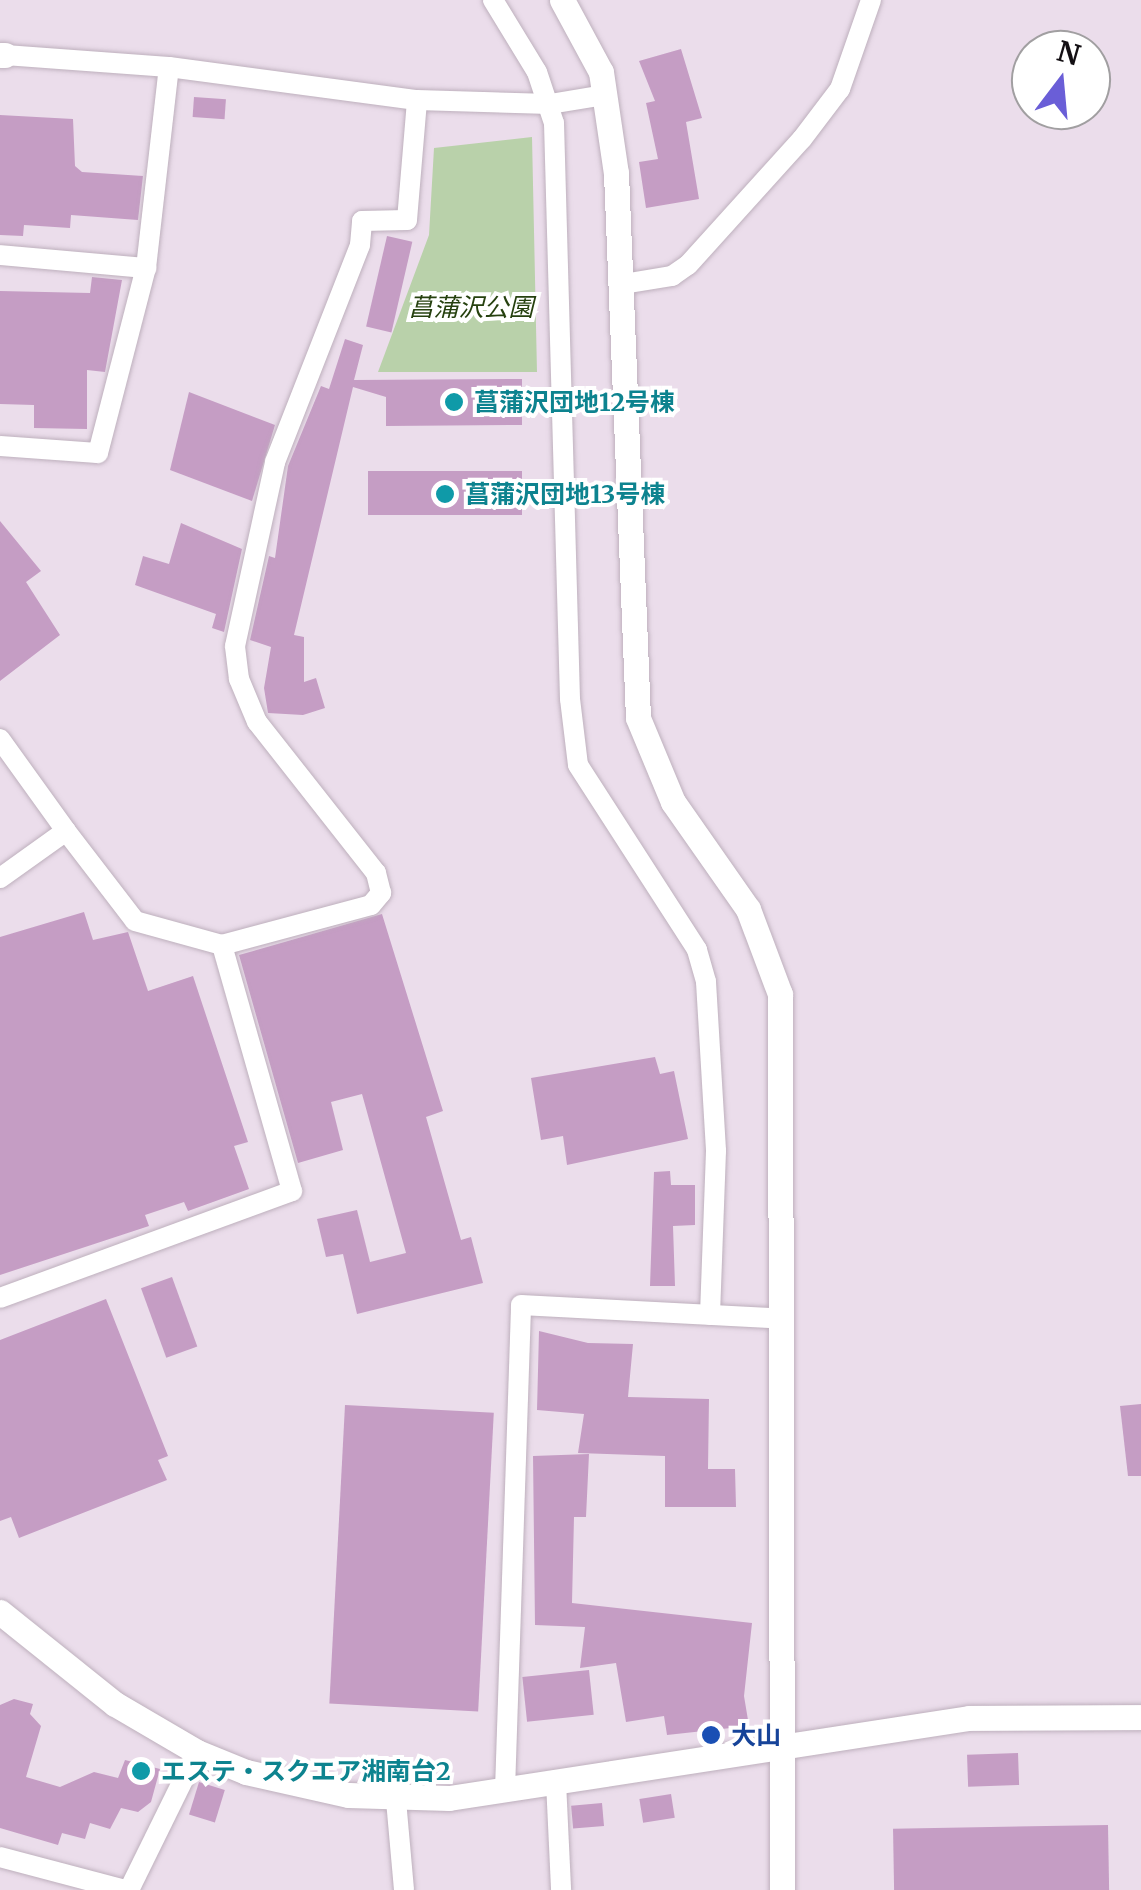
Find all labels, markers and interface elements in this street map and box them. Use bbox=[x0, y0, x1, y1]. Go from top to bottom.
north arrow bbox=[1011, 30, 1111, 130]
text: N bbox=[1053, 33, 1084, 73]
park label: 菖蒲沢公園 bbox=[409, 292, 533, 322]
place label: 菖蒲沢団地12号棟 bbox=[474, 387, 675, 417]
marker: 菖蒲沢団地12号棟 bbox=[443, 391, 465, 413]
place label: 菖蒲沢団地13号棟 bbox=[465, 479, 665, 509]
marker: 菖蒲沢団地13号棟 bbox=[434, 483, 456, 505]
place label: 大山 bbox=[731, 1720, 781, 1750]
marker: 大山 bbox=[700, 1724, 722, 1746]
place label: エステ・スクエア湘南台2 bbox=[161, 1756, 451, 1786]
marker: エステ・スクエア湘南台2 bbox=[130, 1760, 152, 1782]

